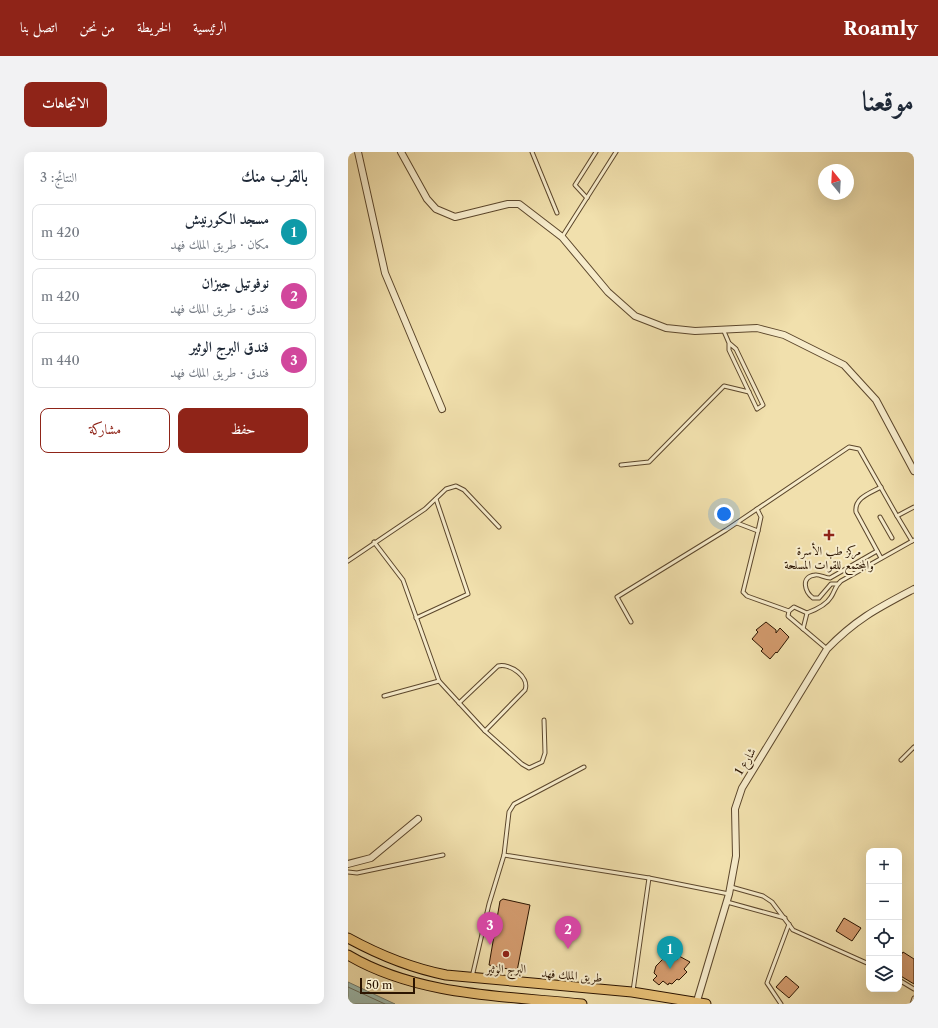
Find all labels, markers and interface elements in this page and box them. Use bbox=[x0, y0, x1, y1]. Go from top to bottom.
text: Roamly bbox=[843, 17, 918, 40]
text: اتصل بنا bbox=[20, 18, 58, 36]
text: من نحن bbox=[80, 18, 115, 36]
text: الخريطة bbox=[137, 18, 171, 36]
text: الرئيسية bbox=[193, 18, 227, 36]
button: الاتجاهات bbox=[24, 82, 107, 127]
text: موقعنا bbox=[862, 84, 914, 118]
north arrow bbox=[818, 164, 854, 200]
text: بالقرب منك bbox=[241, 166, 308, 186]
text: النتائج: 3 bbox=[40, 169, 77, 185]
text: مسجد الكورنيش bbox=[185, 209, 269, 228]
text: 420 m bbox=[41, 224, 80, 240]
text: 1 bbox=[291, 224, 297, 240]
text: مكان · طريق الملك فهد bbox=[170, 236, 269, 252]
text: نوفوتيل جيزان bbox=[201, 273, 269, 292]
text: 420 m bbox=[41, 288, 80, 304]
text: 2 bbox=[290, 288, 298, 304]
text: فندق · طريق الملك فهد bbox=[170, 300, 269, 316]
text: فندق البرج الوثير bbox=[190, 337, 269, 356]
text: 440 m bbox=[41, 352, 80, 368]
text: 3 bbox=[290, 352, 298, 368]
text: فندق · طريق الملك فهد bbox=[170, 364, 269, 380]
button: مشاركة bbox=[40, 408, 170, 453]
button: حفظ bbox=[178, 408, 308, 453]
your location bbox=[714, 504, 734, 524]
marker: مركز طب الأسرة والمجتمع للقوات المسلحة bbox=[823, 529, 835, 541]
place label: مركز طب الأسرة والمجتمع للقوات المسلحة bbox=[784, 542, 874, 576]
street label: شارع 1 bbox=[731, 745, 762, 779]
map controls bbox=[866, 848, 902, 992]
button: + bbox=[866, 848, 902, 884]
button: − bbox=[866, 884, 902, 920]
pin: 3 bbox=[477, 912, 503, 945]
pin: 2 bbox=[555, 916, 581, 949]
button: locate bbox=[866, 920, 902, 956]
pin: 1 bbox=[657, 936, 683, 969]
marker: البرج الوثير bbox=[501, 949, 511, 959]
button: layers bbox=[866, 956, 902, 992]
place label: البرج الوثير bbox=[484, 961, 526, 980]
street label: طريق الملك فهد bbox=[541, 965, 603, 986]
scale bar bbox=[360, 976, 415, 995]
text: 50 m bbox=[366, 978, 392, 992]

